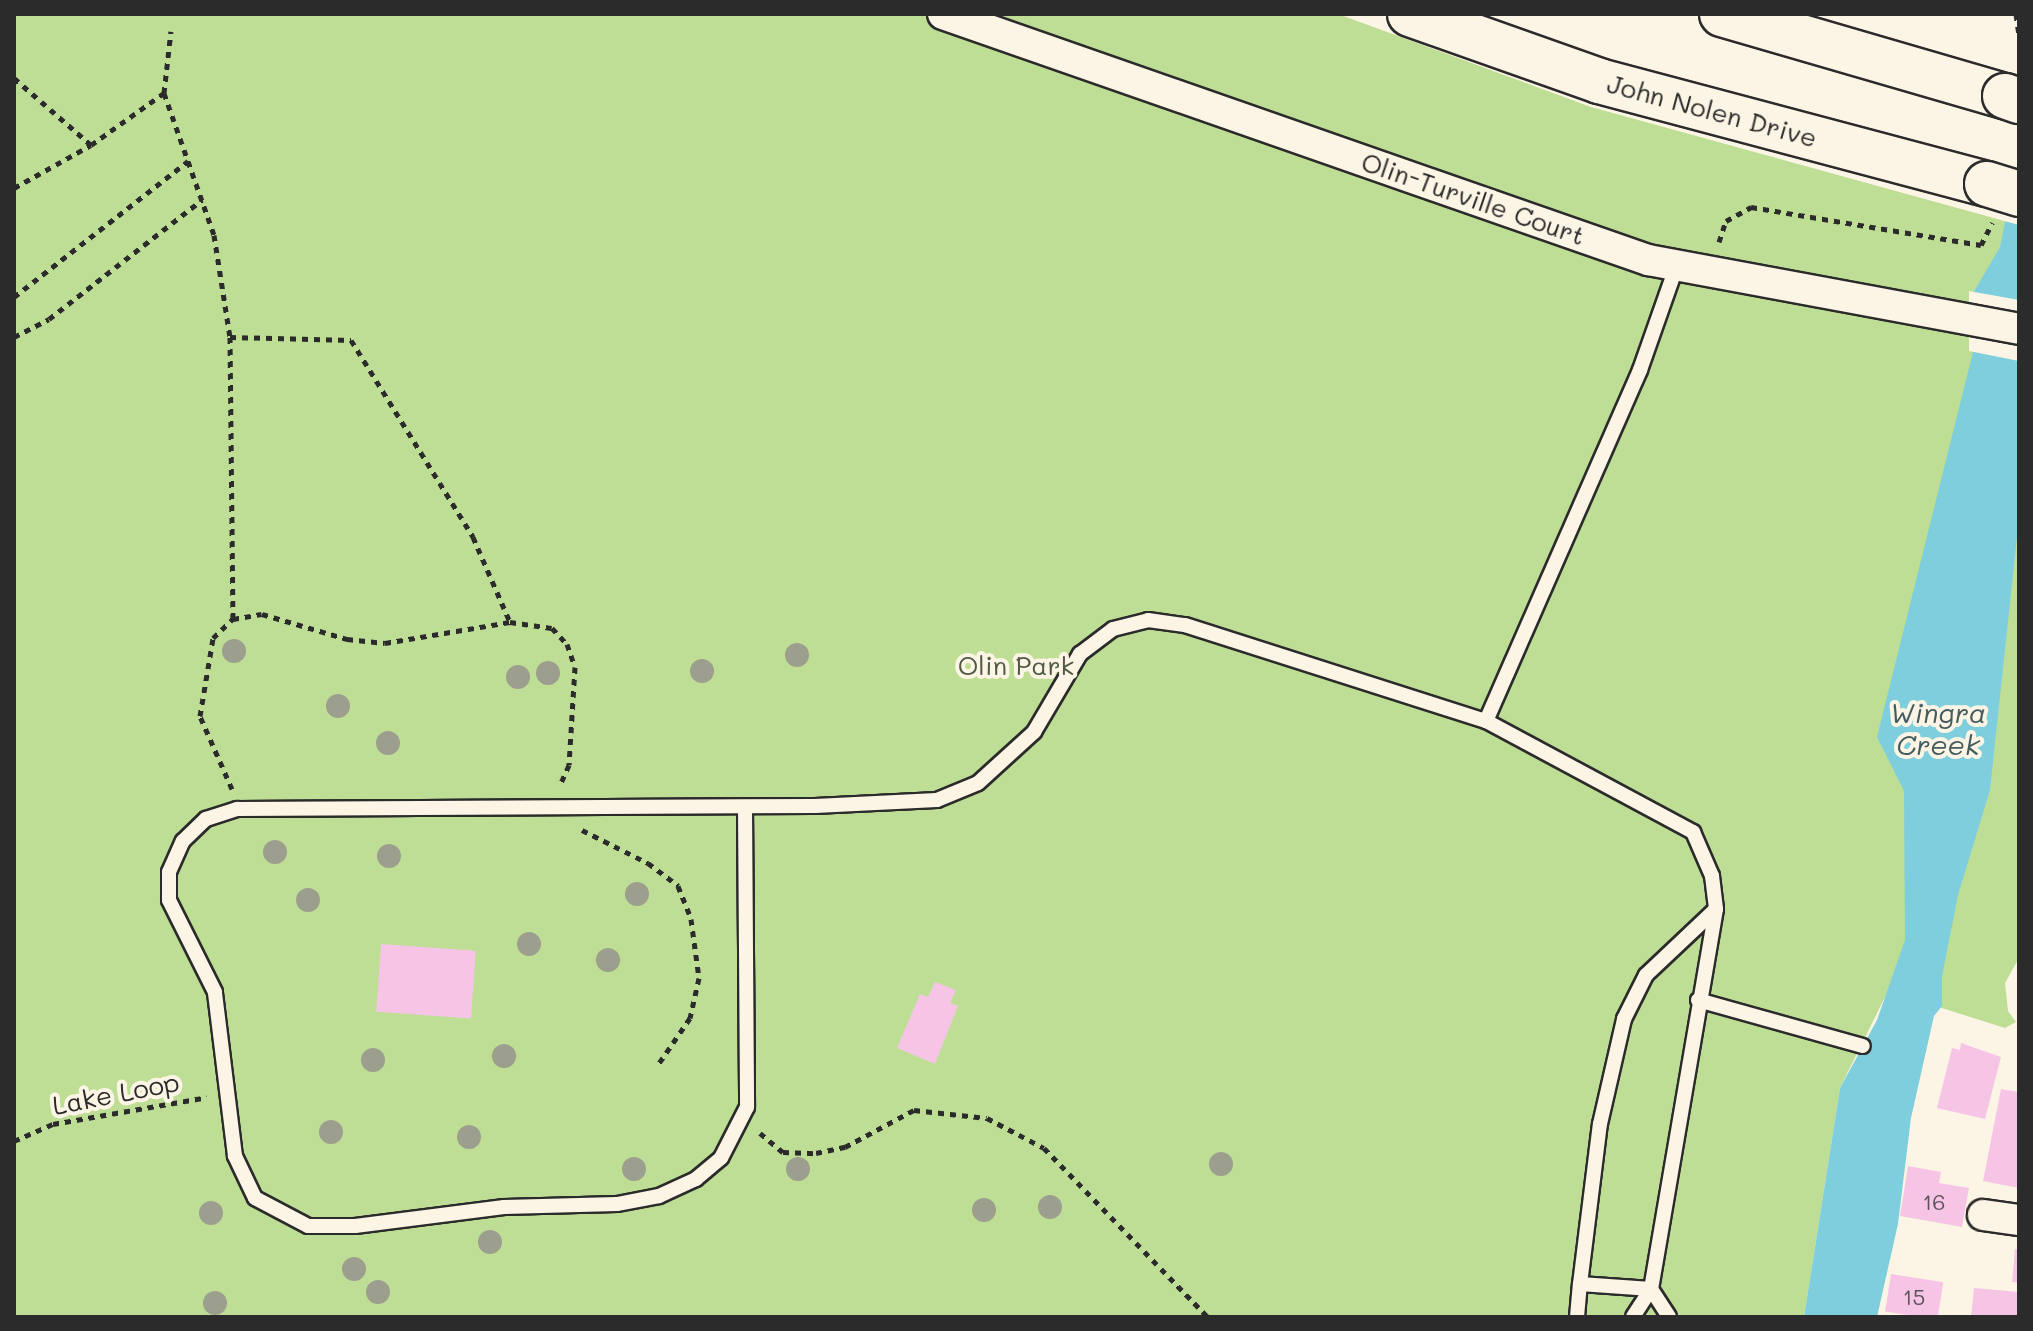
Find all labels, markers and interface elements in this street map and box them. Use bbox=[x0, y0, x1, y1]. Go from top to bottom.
street label: John Nolen Drive bbox=[1604, 68, 1820, 154]
street label: Olin-Turville Court bbox=[1357, 146, 1589, 252]
park label: Olin Park bbox=[958, 650, 1074, 682]
water label: Wingra Creek bbox=[1890, 695, 1986, 761]
street label: Lake Loop bbox=[50, 1066, 182, 1122]
house number: 16 bbox=[1922, 1189, 1946, 1215]
house number: 15 bbox=[1903, 1284, 1925, 1310]

